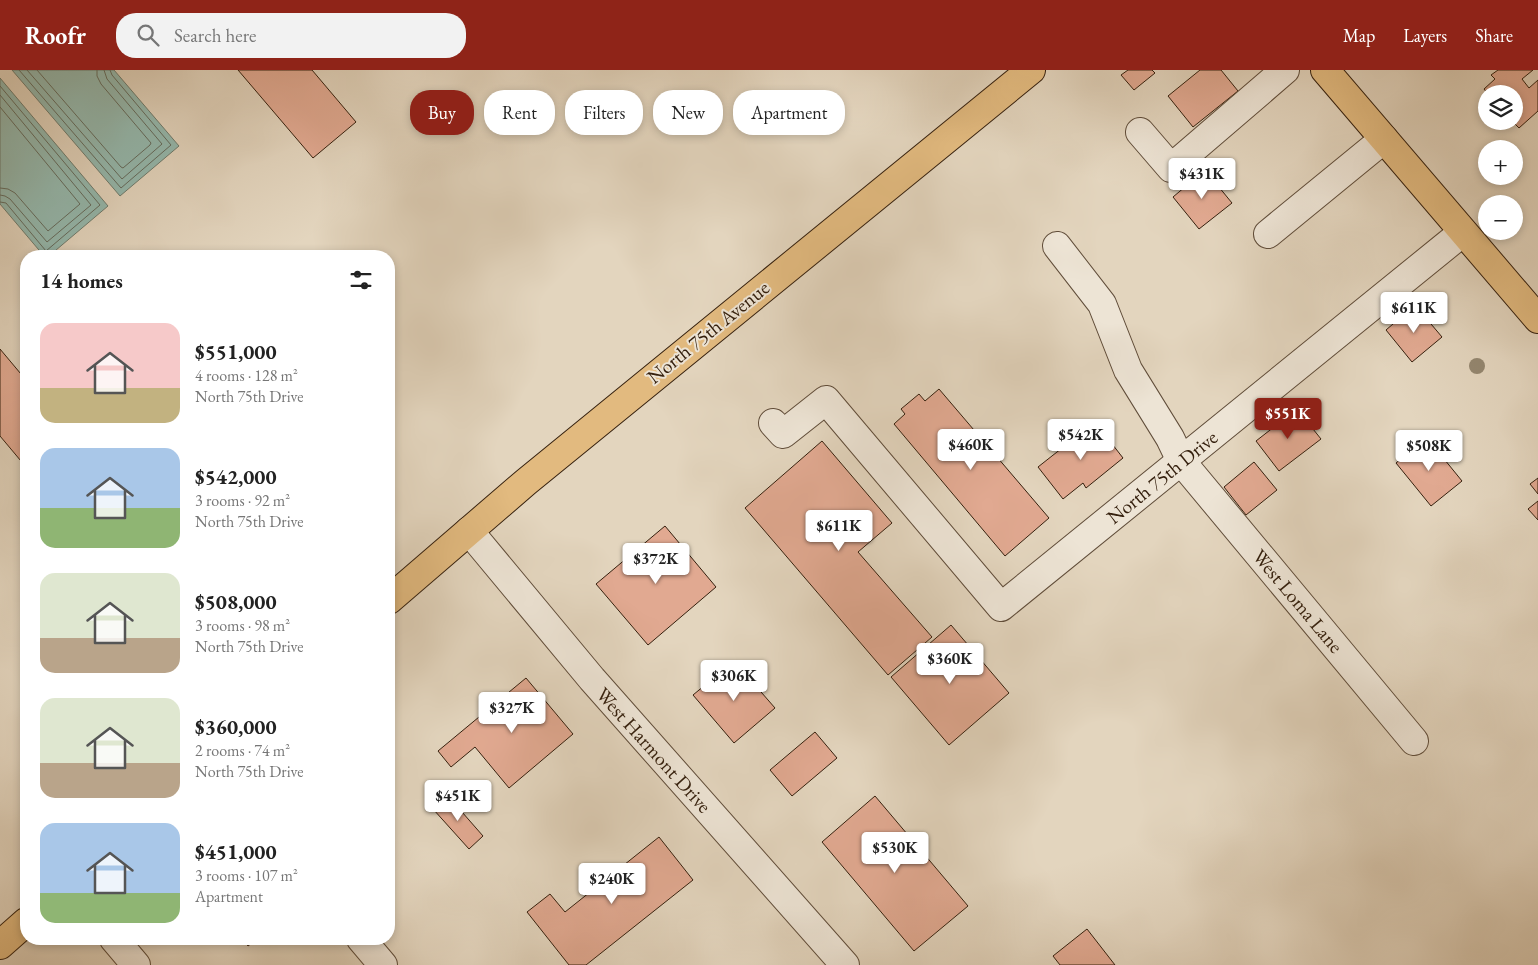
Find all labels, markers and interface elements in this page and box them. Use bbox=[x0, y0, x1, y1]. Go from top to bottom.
search box bbox=[116, 13, 466, 58]
text: Roofr bbox=[25, 20, 86, 51]
icon: search bbox=[134, 21, 162, 49]
text: Search here bbox=[174, 23, 256, 48]
text: Map bbox=[1343, 24, 1375, 47]
text: Layers bbox=[1403, 24, 1447, 47]
text: Share bbox=[1475, 24, 1513, 47]
map controls bbox=[1478, 85, 1523, 240]
button: layers bbox=[1478, 85, 1523, 130]
chip: Buy bbox=[410, 90, 474, 135]
chip: Rent bbox=[484, 90, 555, 135]
chip: Filters bbox=[565, 90, 643, 135]
chip: New bbox=[653, 90, 723, 135]
chip: Apartment bbox=[733, 90, 845, 135]
button: + bbox=[1478, 140, 1523, 185]
pin: $431K bbox=[1167, 158, 1237, 200]
text: $431K bbox=[1180, 163, 1224, 184]
button: − bbox=[1478, 195, 1523, 240]
icon: filters bbox=[347, 266, 375, 294]
text: 14 homes bbox=[40, 267, 123, 294]
street label: North 75th Avenue bbox=[641, 275, 775, 389]
pin: $611K bbox=[1379, 292, 1449, 334]
text: $611K bbox=[1392, 297, 1436, 318]
text: $551,000 bbox=[195, 338, 277, 365]
icon: home bbox=[80, 343, 140, 403]
text: 4 rooms · 128 m² bbox=[195, 365, 298, 386]
text: North 75th Drive bbox=[195, 386, 303, 407]
pin: $551K bbox=[1253, 398, 1323, 440]
text: $551K bbox=[1266, 403, 1310, 424]
pin: $542K bbox=[1046, 418, 1116, 461]
text: $542K bbox=[1059, 424, 1103, 445]
street label: North 75th Drive bbox=[1101, 424, 1223, 530]
pin: $460K bbox=[936, 428, 1006, 471]
pin: $508K bbox=[1394, 430, 1464, 472]
text: $460K bbox=[949, 434, 993, 455]
text: $508K bbox=[1407, 435, 1451, 456]
text: $542,000 bbox=[195, 463, 277, 490]
icon: home bbox=[80, 468, 140, 528]
text: 3 rooms · 92 m² bbox=[195, 490, 290, 511]
pin: $611K bbox=[804, 510, 874, 552]
text: North 75th Drive bbox=[195, 511, 303, 532]
text: $611K bbox=[817, 515, 861, 536]
pin: $372K bbox=[621, 542, 691, 585]
street label: West Loma Lane bbox=[1247, 544, 1349, 659]
text: $372K bbox=[634, 548, 678, 569]
text: $508,000 bbox=[195, 588, 277, 615]
icon: home bbox=[80, 593, 140, 653]
text: 3 rooms · 98 m² bbox=[195, 615, 290, 636]
text: North 75th Drive bbox=[195, 636, 303, 657]
pin: $360K bbox=[915, 642, 985, 685]
text: $360K bbox=[928, 648, 972, 669]
pin: $306K bbox=[699, 660, 769, 702]
text: $306K bbox=[712, 665, 756, 686]
street label: West Harmont Drive bbox=[591, 682, 718, 819]
pin: $327K bbox=[477, 692, 547, 734]
text: $327K bbox=[490, 697, 534, 718]
text: $360,000 bbox=[195, 713, 277, 740]
icon: home bbox=[80, 718, 140, 778]
text: 2 rooms · 74 m² bbox=[195, 740, 290, 761]
text: North 75th Drive bbox=[195, 761, 303, 782]
pin: $451K bbox=[423, 780, 493, 822]
text: $451K bbox=[436, 785, 480, 806]
pin: $530K bbox=[860, 832, 930, 874]
text: $530K bbox=[873, 837, 917, 858]
text: $451,000 bbox=[195, 838, 277, 865]
icon: home bbox=[80, 843, 140, 903]
pin: $240K bbox=[577, 862, 647, 905]
text: 3 rooms · 107 m² bbox=[195, 865, 298, 886]
text: $240K bbox=[590, 868, 634, 889]
text: Apartment bbox=[195, 886, 263, 907]

